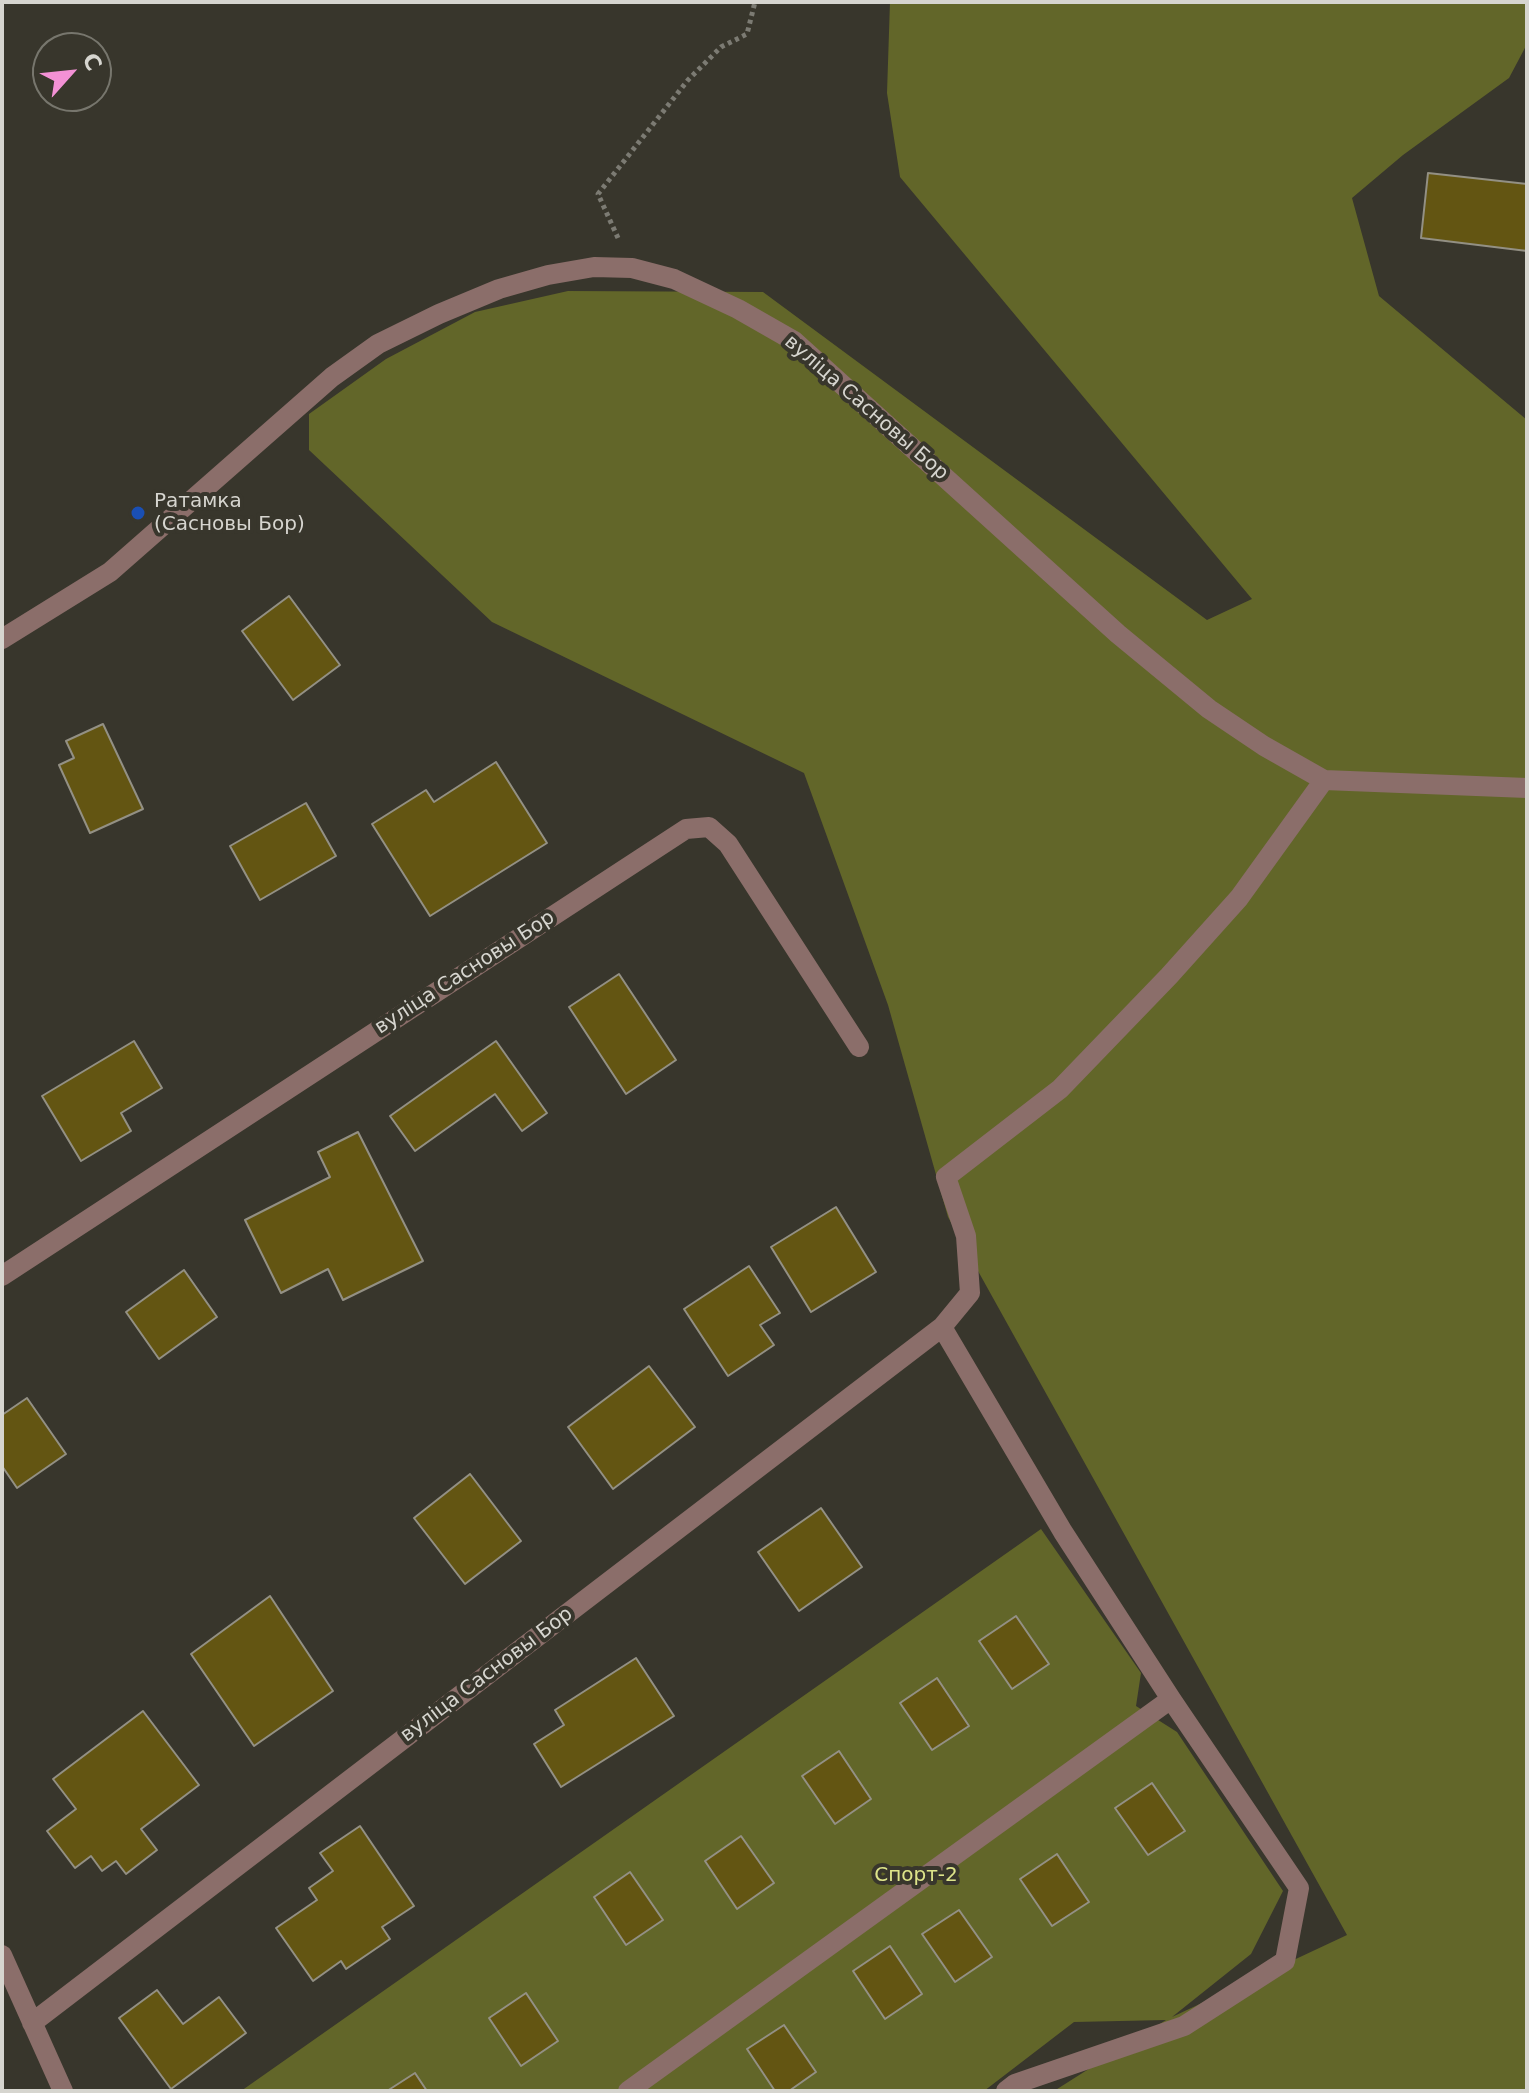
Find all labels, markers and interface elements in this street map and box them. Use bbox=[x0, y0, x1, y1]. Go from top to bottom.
north arrow bbox=[32, 32, 112, 112]
text: С bbox=[77, 49, 107, 75]
street label: вуліца Сасновы Бор bbox=[779, 330, 953, 486]
place label: Ратамка (Сасновы Бор) bbox=[154, 490, 305, 537]
marker: Ратамка (Сасновы Бор) bbox=[129, 504, 147, 522]
street label: вуліца Сасновы Бор bbox=[371, 906, 559, 1040]
street label: вуліца Сасновы Бор bbox=[396, 1602, 578, 1748]
park label: Спорт-2 bbox=[874, 1864, 958, 1888]

